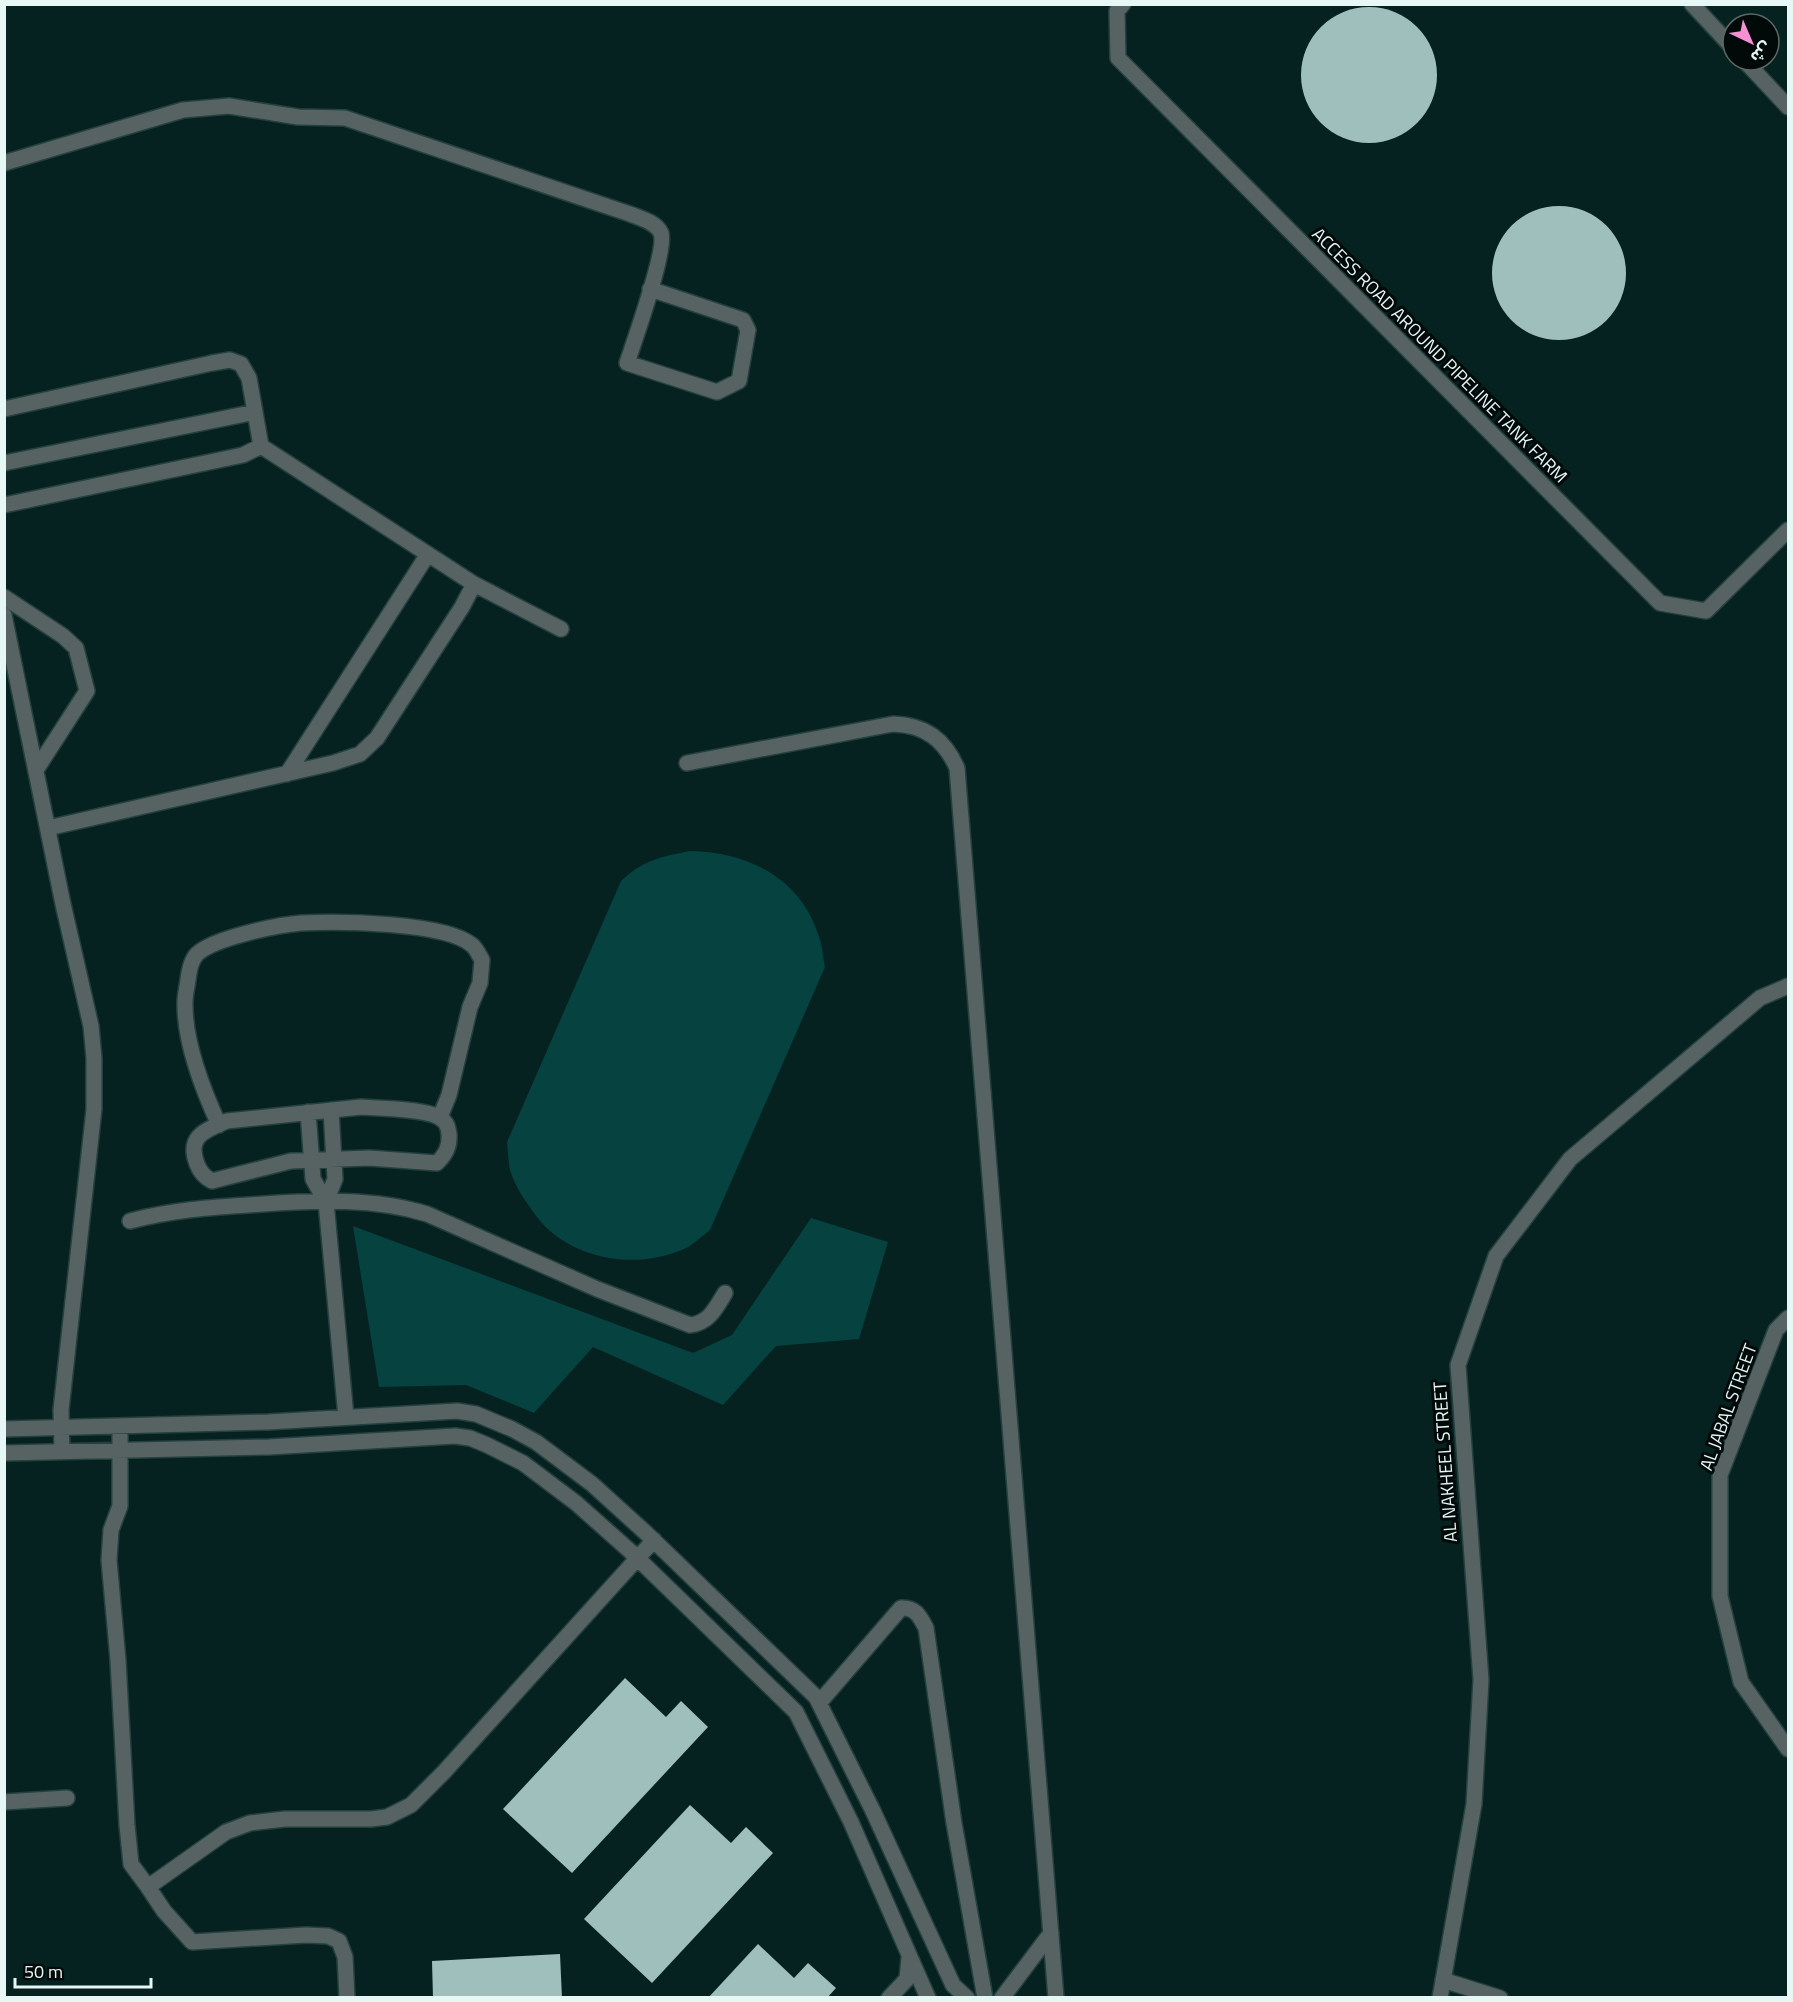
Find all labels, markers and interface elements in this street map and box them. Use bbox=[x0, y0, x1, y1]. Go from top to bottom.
north arrow bbox=[1721, 12, 1781, 72]
text: ش bbox=[1745, 37, 1778, 69]
street label: ACCESS ROAD AROUND PIPELINE TANK FARM bbox=[1306, 221, 1574, 489]
street label: AL JABAL STREET bbox=[1693, 1339, 1764, 1474]
street label: AL NAKHEEL STREET bbox=[1426, 1380, 1464, 1543]
scale bar bbox=[15, 1951, 152, 1989]
text: 50 m bbox=[24, 1958, 63, 1985]

